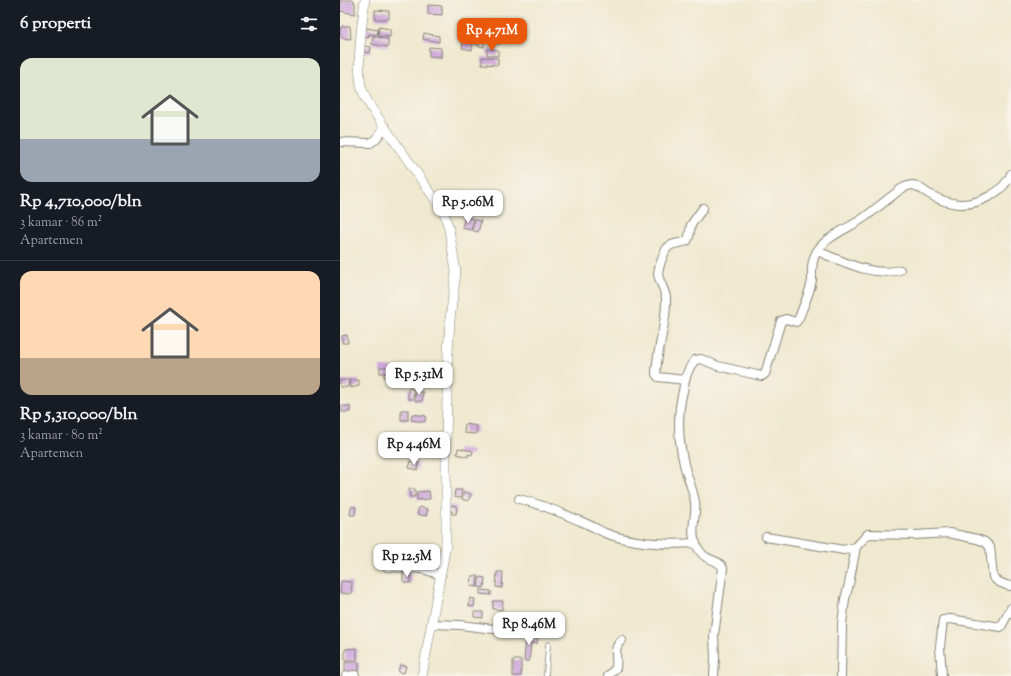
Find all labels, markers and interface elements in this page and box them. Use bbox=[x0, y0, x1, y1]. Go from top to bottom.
text: 6 properti bbox=[20, 12, 91, 36]
icon: filters bbox=[298, 13, 320, 35]
pin: Rp 4.71M bbox=[451, 18, 533, 52]
text: Rp 4.71M bbox=[466, 22, 518, 40]
icon: home bbox=[134, 84, 206, 156]
text: Rp 4,710,000/bln bbox=[20, 190, 142, 214]
pin: Rp 5.06M bbox=[427, 190, 509, 224]
text: Rp 5.06M bbox=[442, 194, 494, 212]
text: 3 kamar · 86 m² bbox=[20, 214, 102, 232]
text: Apartemen bbox=[20, 232, 83, 250]
icon: home bbox=[134, 297, 206, 369]
pin: Rp 5.31M bbox=[378, 362, 460, 396]
text: Rp 5.31M bbox=[395, 366, 443, 384]
text: Rp 5,310,000/bln bbox=[20, 403, 137, 427]
text: 3 kamar · 80 m² bbox=[20, 427, 103, 445]
pin: Rp 4.46M bbox=[373, 432, 455, 466]
text: Rp 4.46M bbox=[387, 436, 441, 454]
text: Apartemen bbox=[20, 445, 83, 463]
pin: Rp 12.5M bbox=[366, 544, 448, 578]
text: Rp 12.5M bbox=[382, 548, 432, 566]
pin: Rp 8.46M bbox=[488, 612, 570, 646]
text: Rp 8.46M bbox=[502, 616, 556, 634]

